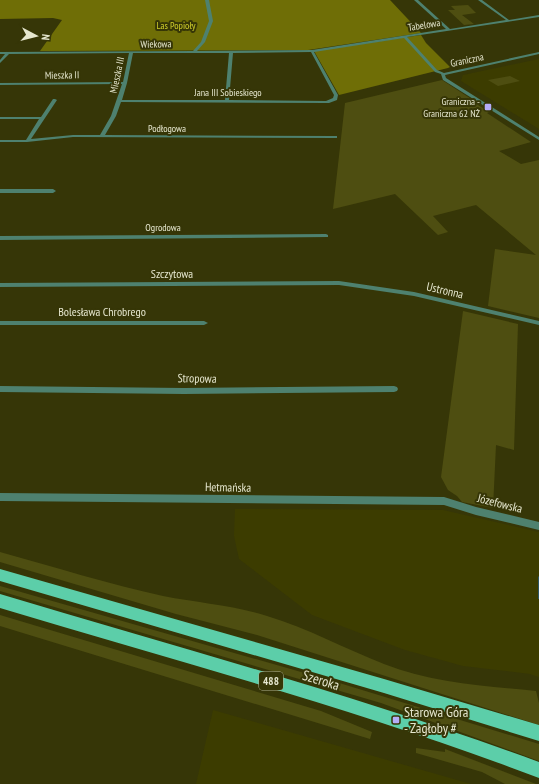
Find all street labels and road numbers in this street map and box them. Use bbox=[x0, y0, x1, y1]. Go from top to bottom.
street label: Tabelowa bbox=[407, 16, 441, 34]
street label: Wiekowa bbox=[140, 37, 172, 51]
street label: Graniczna bbox=[449, 50, 485, 70]
street label: Mieszka III bbox=[107, 56, 127, 94]
street label: Mieszka II bbox=[45, 68, 79, 82]
street label: Jana III Sobieskiego bbox=[193, 86, 262, 99]
street label: Podłogowa bbox=[148, 122, 186, 135]
street label: Ogrodowa bbox=[145, 221, 181, 234]
street label: Szczytowa bbox=[151, 266, 193, 281]
street label: Ustronna bbox=[425, 278, 465, 302]
street label: Bolesława Chrobrego bbox=[58, 304, 146, 319]
street label: Stropowa bbox=[177, 370, 217, 386]
street label: Hetmańska bbox=[205, 479, 251, 495]
street label: Józefowska bbox=[475, 490, 524, 516]
street label: Szeroka bbox=[300, 666, 342, 694]
road number: 488 bbox=[259, 672, 283, 690]

